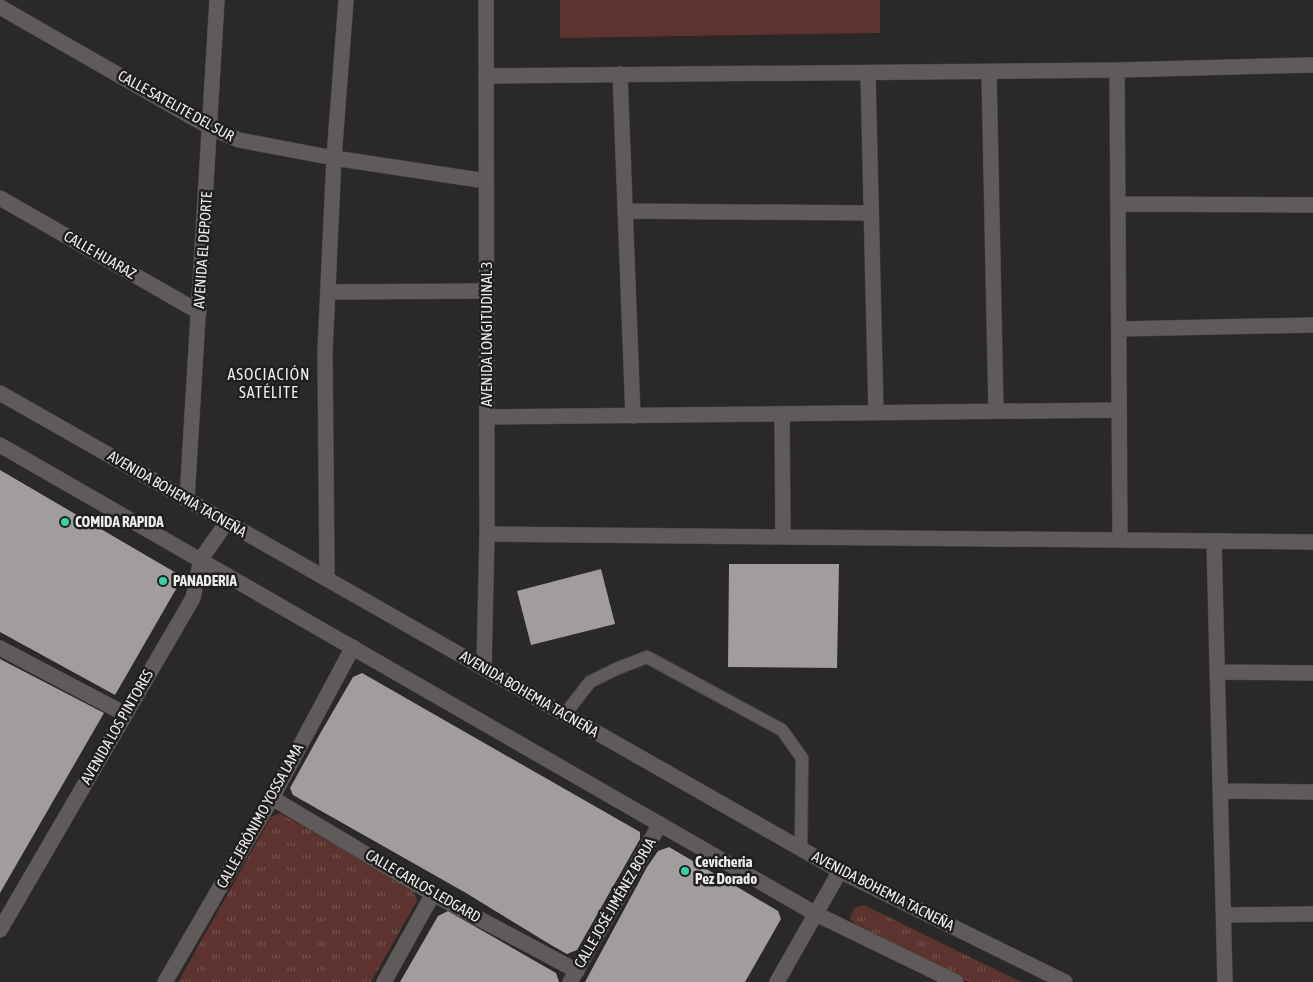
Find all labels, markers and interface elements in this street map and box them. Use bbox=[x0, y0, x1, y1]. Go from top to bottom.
street label: CALLE SATELITE DEL SUR bbox=[115, 67, 238, 145]
street label: AVENIDA EL DEPORTE bbox=[190, 190, 215, 309]
street label: CALLE HUARAZ bbox=[61, 227, 140, 282]
street label: AVENIDA LONGITUDINAL 3 bbox=[478, 262, 495, 406]
district label: ASOCIACIÓN SATÉLITE bbox=[227, 365, 311, 401]
street label: AVENIDA BOHEMIA TACNEÑA bbox=[105, 447, 250, 541]
place label: COMIDA RAPIDA bbox=[75, 513, 164, 530]
marker: COMIDA RAPIDA bbox=[59, 516, 71, 528]
place label: PANADERIA bbox=[173, 572, 237, 589]
marker: PANADERIA bbox=[157, 575, 169, 587]
street label: AVENIDA BOHEMIA TACNEÑA bbox=[457, 647, 602, 741]
street label: AVENIDA LOS PINTORES bbox=[77, 667, 156, 787]
street label: CALLE JERÓNIMO YOSSA LAMA bbox=[213, 740, 307, 891]
street label: CALLE JOSÉ JIMÉNEZ BORJA bbox=[570, 834, 659, 971]
street label: CALLE CARLOS LEDGARD bbox=[363, 846, 484, 925]
street label: AVENIDA BOHEMIA TACNEÑA bbox=[809, 847, 958, 934]
place label: Cevicheria Pez Dorado bbox=[695, 853, 757, 887]
marker: Cevicheria Pez Dorado bbox=[679, 865, 691, 877]

